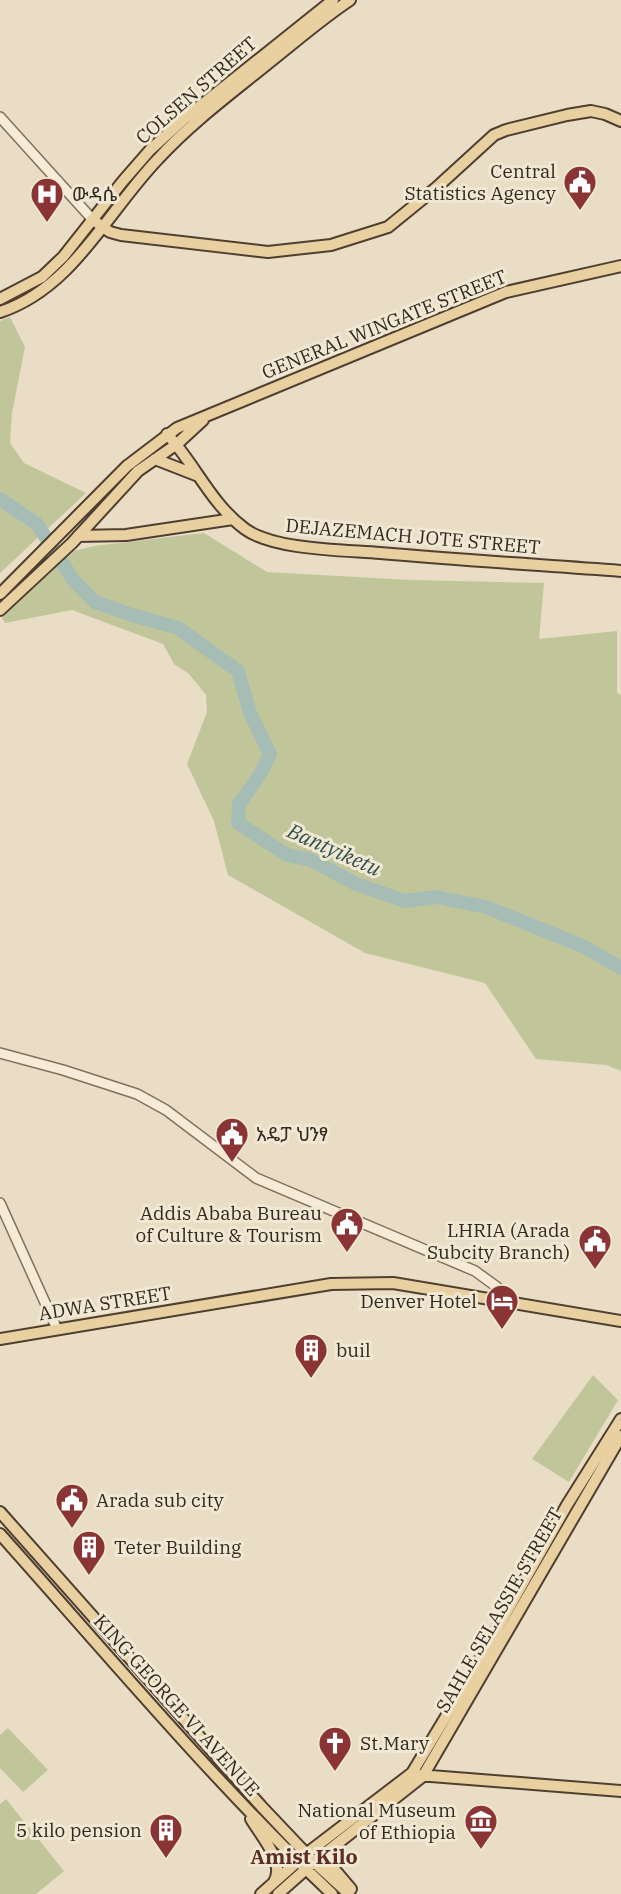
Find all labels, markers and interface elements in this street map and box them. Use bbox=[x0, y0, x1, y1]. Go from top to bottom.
street label: COLSEN STREET bbox=[131, 31, 261, 149]
place label: Central Statistics Agency bbox=[404, 159, 557, 205]
public building icon: Central Statistics Agency bbox=[561, 163, 599, 212]
hospital icon: ውዳሴ bbox=[28, 175, 66, 224]
place label: ውዳሴ bbox=[72, 182, 118, 206]
street label: GENERAL WINGATE STREET bbox=[258, 264, 510, 384]
street label: DEJAZEMACH JOTE STREET bbox=[285, 513, 541, 559]
water label: Bantyiketu bbox=[282, 816, 386, 882]
public building icon: አዴፓ ህንፃ bbox=[213, 1115, 251, 1164]
place label: አዴፓ ህንፃ bbox=[256, 1122, 328, 1146]
place label: Addis Ababa Bureau of Culture & Tourism bbox=[136, 1201, 322, 1247]
public building icon: Addis Ababa Bureau of Culture & Tourism bbox=[328, 1205, 366, 1254]
place label: LHRIA (Arada Subcity Branch) bbox=[427, 1218, 570, 1264]
public building icon: LHRIA (Arada Subcity Branch) bbox=[576, 1222, 614, 1271]
street label: ADWA STREET bbox=[37, 1281, 173, 1325]
hotel icon: Denver Hotel bbox=[483, 1282, 521, 1331]
place label: Denver Hotel bbox=[360, 1289, 477, 1313]
building icon: buil bbox=[292, 1331, 330, 1380]
place label: buil bbox=[336, 1338, 371, 1362]
public building icon: Arada sub city bbox=[53, 1481, 91, 1530]
place label: Arada sub city bbox=[96, 1488, 224, 1512]
street label: SAHLE SELASSIE STREET bbox=[430, 1503, 568, 1717]
building icon: Teter Building bbox=[70, 1528, 108, 1577]
place label: Teter Building bbox=[114, 1535, 242, 1559]
street label: KING GEORGE VI AVENUE bbox=[89, 1609, 265, 1801]
church icon: St.Mary bbox=[316, 1724, 354, 1773]
place label: St.Mary bbox=[360, 1731, 430, 1755]
place label: National Museum of Ethiopia bbox=[297, 1798, 456, 1844]
museum icon: National Museum of Ethiopia bbox=[462, 1802, 500, 1851]
building icon: 5 kilo pension bbox=[147, 1811, 185, 1860]
place label: 5 kilo pension bbox=[16, 1818, 142, 1842]
district label: Amist Kilo bbox=[250, 1842, 358, 1870]

